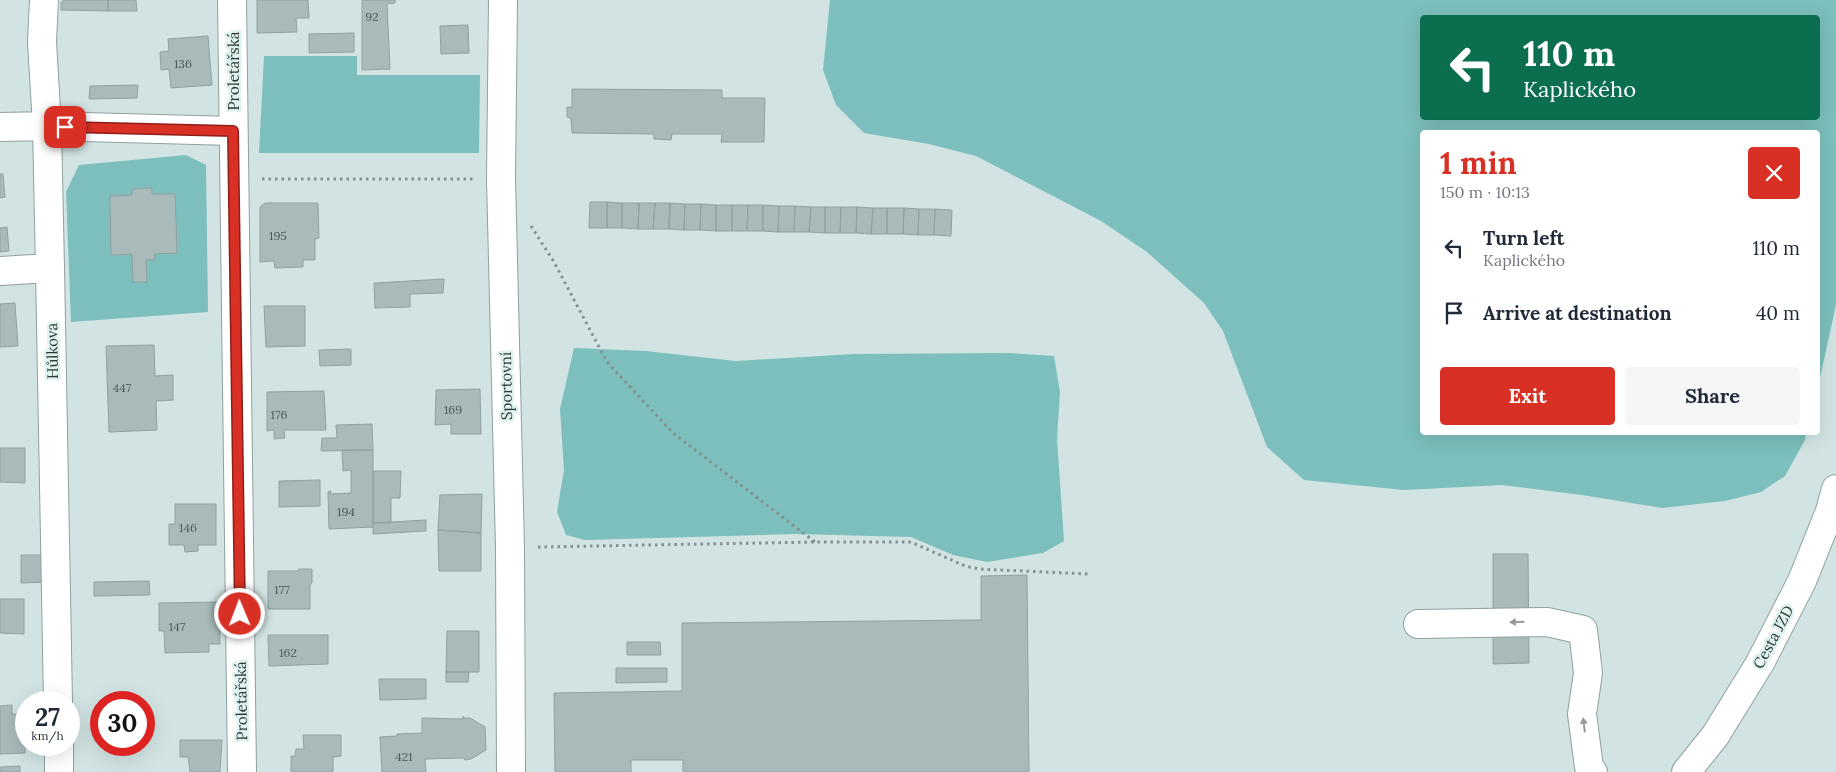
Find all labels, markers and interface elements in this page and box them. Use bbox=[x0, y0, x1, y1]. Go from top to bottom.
house number: 92 bbox=[365, 9, 379, 24]
street label: Proletářská bbox=[224, 31, 243, 111]
text: 110 m bbox=[1523, 31, 1615, 76]
icon: left bbox=[1440, 35, 1505, 100]
house number: 136 bbox=[174, 56, 192, 71]
text: Kaplického bbox=[1523, 75, 1636, 103]
pin bbox=[44, 106, 86, 148]
icon: arrive bbox=[51, 113, 79, 141]
text: 1 min bbox=[1440, 144, 1517, 182]
button: close bbox=[1748, 147, 1800, 199]
text: 150 m · 10:13 bbox=[1440, 182, 1530, 202]
text: Turn left bbox=[1483, 226, 1564, 250]
house number: 195 bbox=[269, 228, 287, 243]
icon: left bbox=[1440, 234, 1468, 262]
text: 110 m bbox=[1752, 236, 1800, 260]
text: Kaplického bbox=[1483, 250, 1565, 270]
icon: arrive bbox=[1440, 299, 1468, 327]
text: Arrive at destination bbox=[1483, 301, 1672, 325]
text: 40 m bbox=[1756, 301, 1800, 325]
street label: Hůlkova bbox=[42, 322, 62, 379]
street label: Sportovní bbox=[496, 352, 516, 420]
button: Exit bbox=[1440, 367, 1615, 425]
button: Share bbox=[1625, 367, 1800, 425]
house number: 447 bbox=[113, 380, 132, 395]
house number: 169 bbox=[444, 402, 462, 417]
house number: 176 bbox=[271, 407, 287, 422]
house number: 194 bbox=[337, 504, 355, 519]
house number: 146 bbox=[179, 520, 197, 535]
house number: 177 bbox=[274, 582, 290, 597]
position arrow bbox=[213, 587, 265, 639]
street label: Cesta JZD bbox=[1748, 602, 1798, 672]
one-way arrow bbox=[1509, 618, 1525, 626]
house number: 147 bbox=[169, 619, 186, 634]
house number: 162 bbox=[279, 645, 297, 660]
street label: Proletářská bbox=[231, 661, 251, 741]
speed limit sign: 30 bbox=[90, 691, 155, 756]
text: 27 bbox=[35, 701, 60, 733]
one-way arrow bbox=[1580, 717, 1588, 733]
text: km/h bbox=[31, 728, 64, 743]
house number: 421 bbox=[395, 749, 413, 764]

